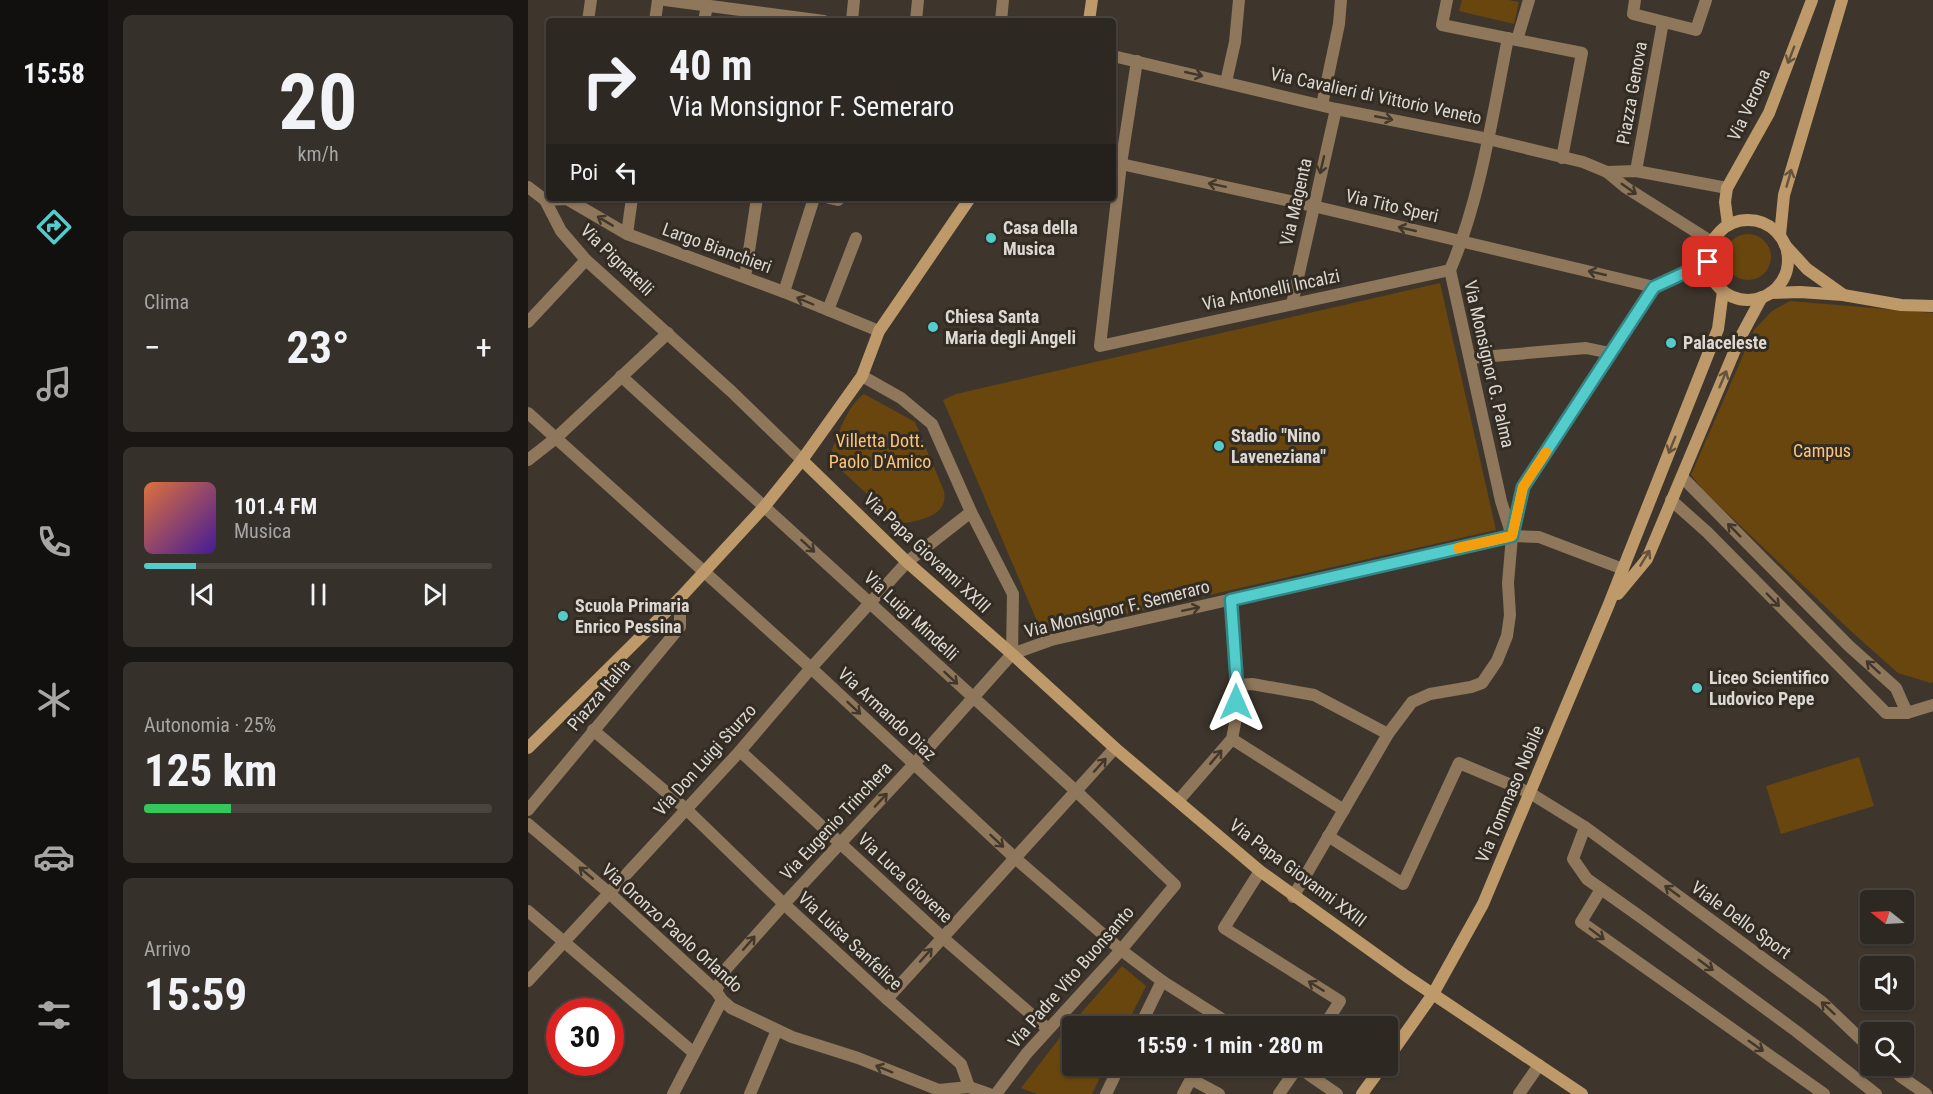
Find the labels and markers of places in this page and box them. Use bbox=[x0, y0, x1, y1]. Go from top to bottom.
place label: Casa della Musica bbox=[1003, 217, 1078, 259]
marker: Casa della Musica bbox=[984, 231, 998, 245]
pin bbox=[1682, 236, 1733, 287]
place label: Chiesa Santa Maria degli Angeli bbox=[945, 306, 1076, 348]
marker: Chiesa Santa Maria degli Angeli bbox=[926, 320, 940, 334]
place label: Palaceleste bbox=[1683, 332, 1767, 353]
marker: Palaceleste bbox=[1664, 336, 1678, 350]
place label: Stadio "Nino Laveneziana" bbox=[1231, 425, 1326, 467]
marker: Stadio "Nino Laveneziana" bbox=[1212, 439, 1226, 453]
place label: Scuola Primaria Enrico Pessina bbox=[575, 595, 690, 637]
marker: Scuola Primaria Enrico Pessina bbox=[556, 609, 570, 623]
place label: Liceo Scientifico Ludovico Pepe bbox=[1709, 667, 1829, 709]
marker: Liceo Scientifico Ludovico Pepe bbox=[1690, 681, 1704, 695]

